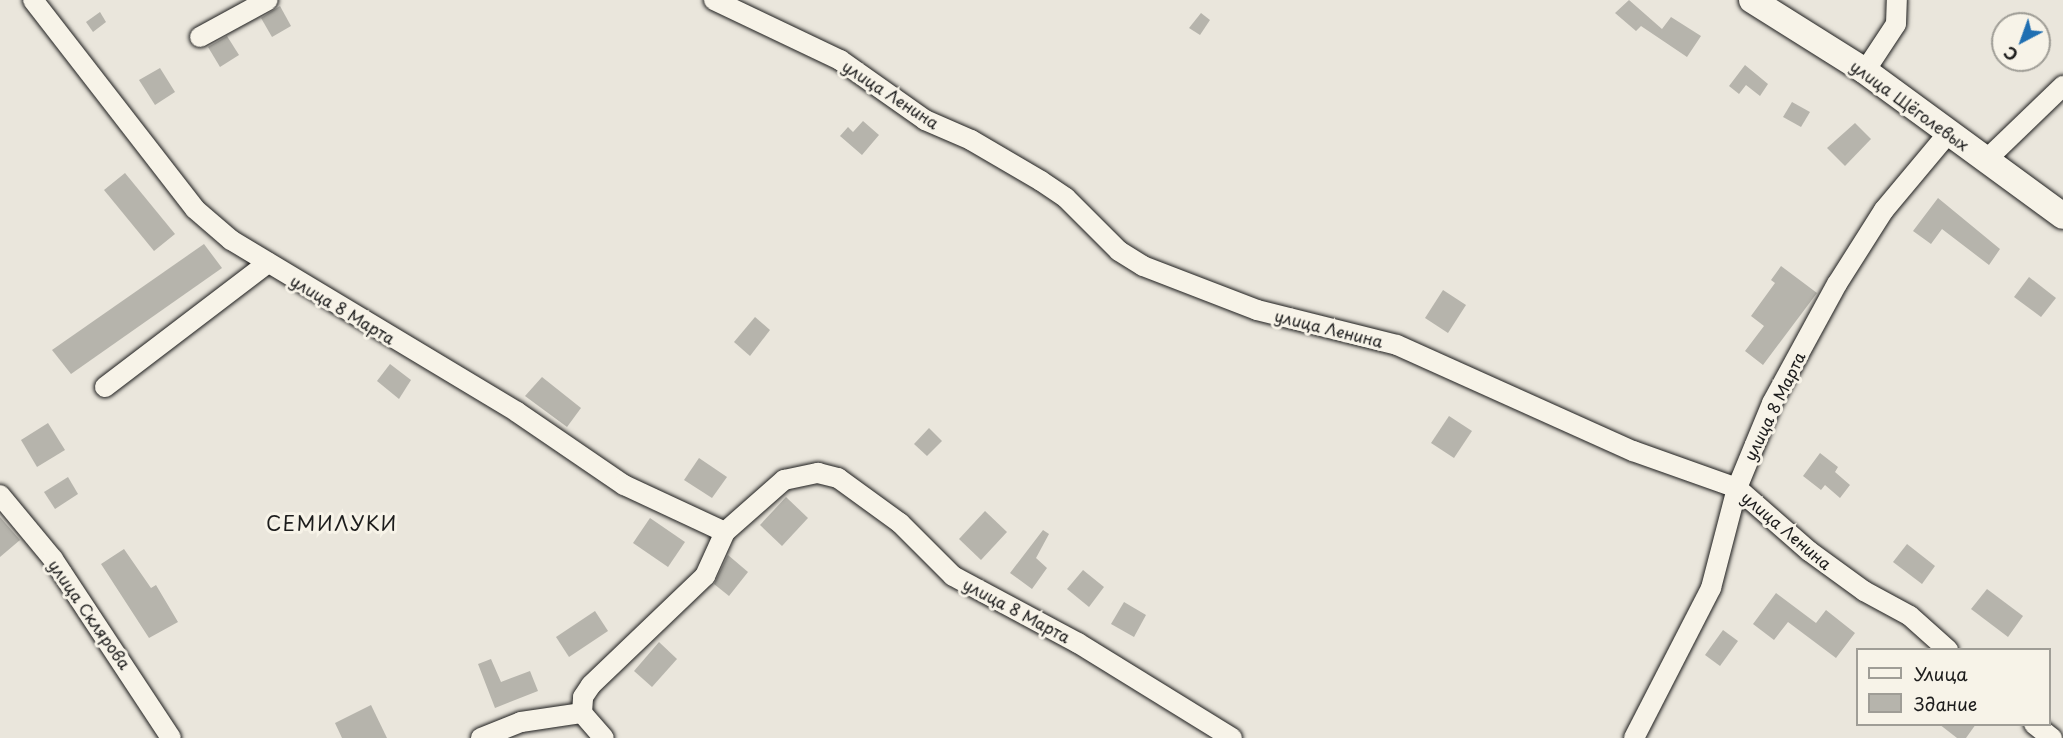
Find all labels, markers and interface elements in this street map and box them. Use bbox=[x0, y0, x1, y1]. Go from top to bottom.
north arrow bbox=[1991, 12, 2051, 72]
text: С bbox=[1998, 41, 2023, 67]
street label: улица Ленина bbox=[839, 55, 943, 133]
street label: улица Щёголевых bbox=[1847, 55, 1973, 155]
street label: улица 8 Марта bbox=[287, 270, 399, 348]
street label: улица Ленина bbox=[1272, 305, 1386, 351]
street label: улица 8 Марта bbox=[1739, 348, 1809, 464]
street label: улица Ленина bbox=[1738, 487, 1836, 573]
district label: СЕМИЛУКИ bbox=[267, 511, 397, 535]
street label: улица Склярова bbox=[45, 555, 135, 673]
street label: улица 8 Марта bbox=[960, 573, 1074, 647]
legend bbox=[1856, 648, 2051, 726]
text: Улица bbox=[1914, 660, 1968, 687]
text: Здание bbox=[1914, 690, 1977, 717]

